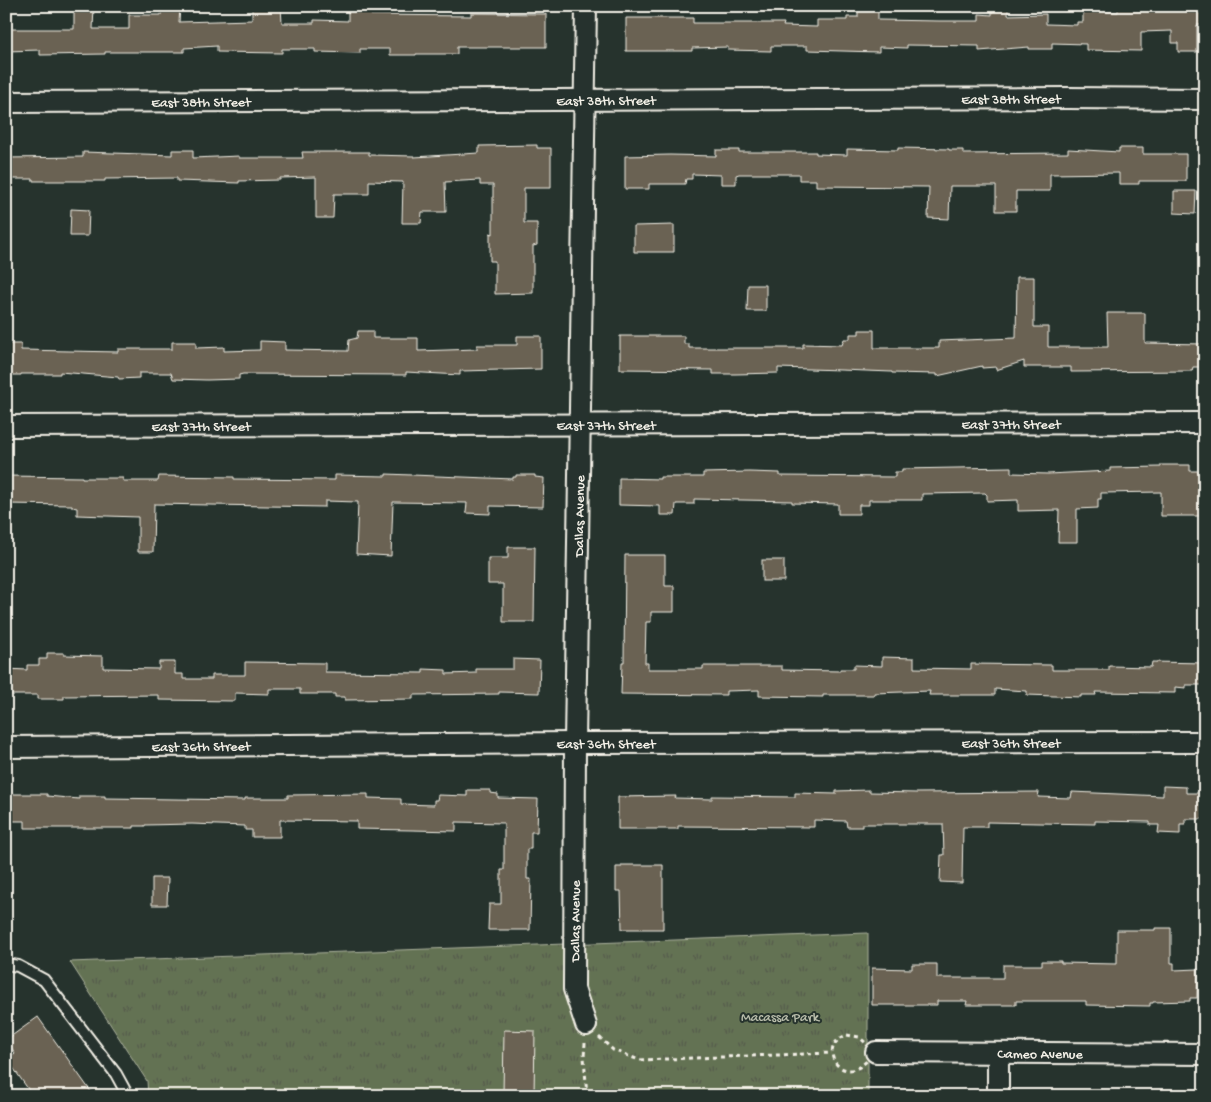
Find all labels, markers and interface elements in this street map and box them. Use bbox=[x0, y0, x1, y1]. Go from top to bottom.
street label: East 38th Street bbox=[961, 92, 1062, 109]
street label: East 38th Street bbox=[556, 94, 657, 111]
street label: East 38th Street bbox=[151, 95, 252, 112]
street label: East 37th Street bbox=[961, 417, 1062, 435]
street label: East 37th Street bbox=[556, 418, 657, 436]
street label: East 37th Street bbox=[151, 419, 252, 437]
street label: Dallas Avenue bbox=[572, 474, 590, 558]
street label: East 36th Street bbox=[961, 736, 1062, 753]
street label: East 36th Street bbox=[556, 737, 657, 754]
street label: East 36th Street bbox=[151, 739, 252, 757]
street label: Dallas Avenue bbox=[568, 879, 585, 963]
park label: Macassa Park bbox=[741, 1010, 821, 1027]
street label: Cameo Avenue bbox=[997, 1047, 1083, 1064]

